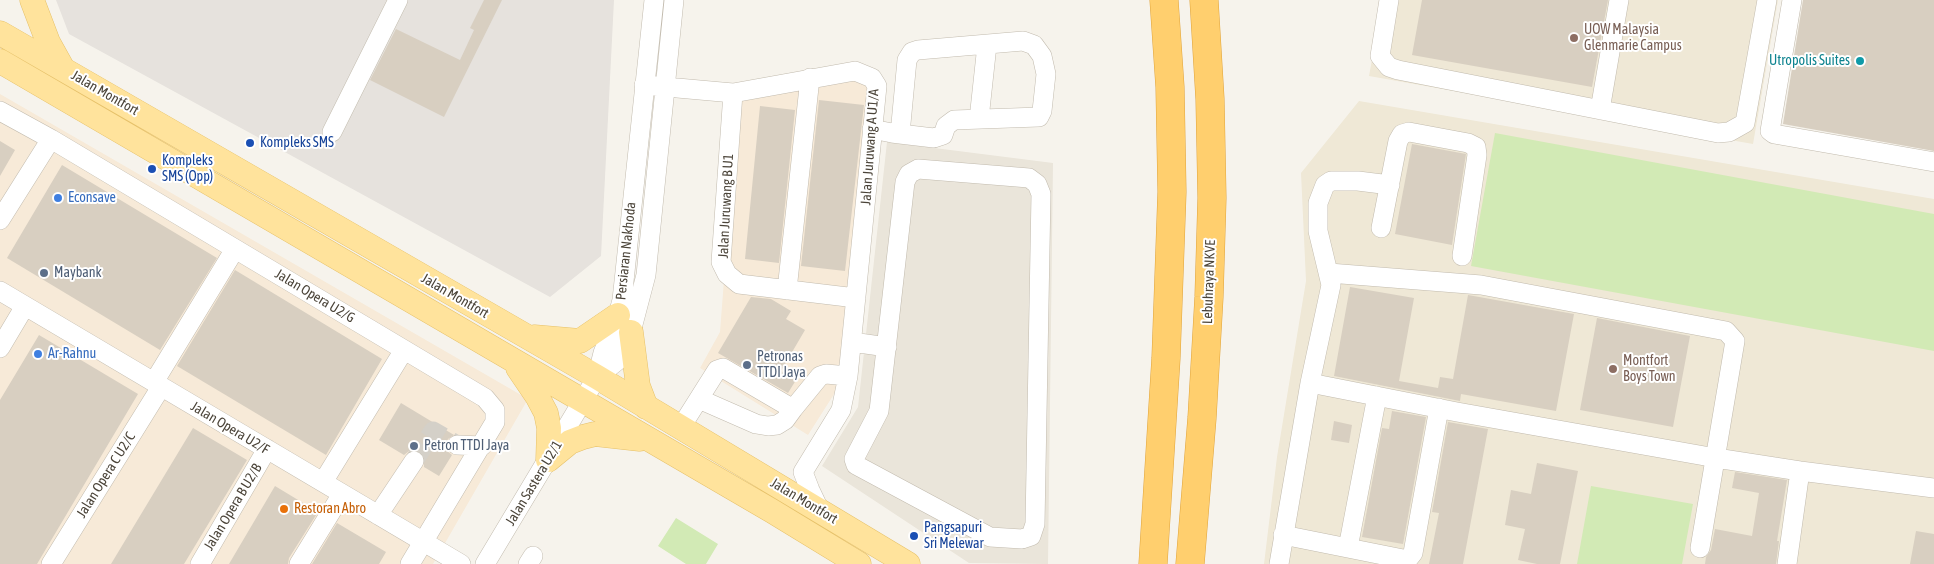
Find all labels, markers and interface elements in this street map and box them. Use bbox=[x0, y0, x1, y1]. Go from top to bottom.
place label: UOW Malaysia Glenmarie Campus bbox=[1584, 22, 1682, 54]
marker: UOW Malaysia Glenmarie Campus bbox=[1568, 32, 1580, 44]
place label: Utropolis Suites bbox=[1769, 53, 1850, 69]
marker: Utropolis Suites bbox=[1854, 55, 1866, 67]
street label: Jalan Montfort bbox=[68, 67, 142, 119]
street label: Jalan Juruwang A U1/A bbox=[858, 88, 882, 206]
place label: Kompleks SMS bbox=[260, 135, 334, 151]
marker: Kompleks SMS bbox=[244, 137, 256, 149]
place label: Kompleks SMS (Opp) bbox=[162, 153, 213, 186]
street label: Jalan Juruwang B U1 bbox=[715, 153, 737, 259]
marker: Kompleks SMS (Opp) bbox=[146, 163, 158, 175]
place label: Econsave bbox=[68, 190, 116, 206]
marker: Econsave bbox=[52, 192, 64, 204]
street label: Persiaran Nakhoda bbox=[613, 201, 639, 301]
street label: Lebuhraya NKVE bbox=[1199, 240, 1219, 324]
place label: Maybank bbox=[54, 265, 102, 281]
street label: Jalan Opera U2/G bbox=[272, 266, 358, 326]
marker: Maybank bbox=[38, 267, 50, 279]
street label: Jalan Montfort bbox=[418, 270, 492, 322]
place label: Ar-Rahnu bbox=[48, 346, 96, 362]
marker: Ar-Rahnu bbox=[32, 348, 44, 360]
place label: Petronas TTDI Jaya bbox=[757, 349, 806, 382]
place label: Montfort Boys Town bbox=[1623, 353, 1676, 386]
marker: Petronas TTDI Jaya bbox=[741, 359, 753, 371]
marker: Montfort Boys Town bbox=[1607, 363, 1619, 375]
street label: Jalan Opera U2/F bbox=[188, 398, 272, 458]
street label: Jalan Opera C U2/C bbox=[73, 429, 139, 521]
place label: Petron TTDI Jaya bbox=[424, 438, 509, 454]
street label: Jalan Sastera U2/1 bbox=[502, 438, 566, 528]
marker: Petron TTDI Jaya bbox=[408, 440, 420, 452]
street label: Jalan Opera B U2/B bbox=[201, 461, 265, 553]
street label: Jalan Montfort bbox=[767, 474, 841, 528]
place label: Restoran Abro bbox=[294, 501, 366, 517]
marker: Restoran Abro bbox=[278, 503, 290, 515]
place label: Pangsapuri Sri Melewar bbox=[924, 520, 984, 552]
marker: Pangsapuri Sri Melewar bbox=[908, 530, 920, 542]

